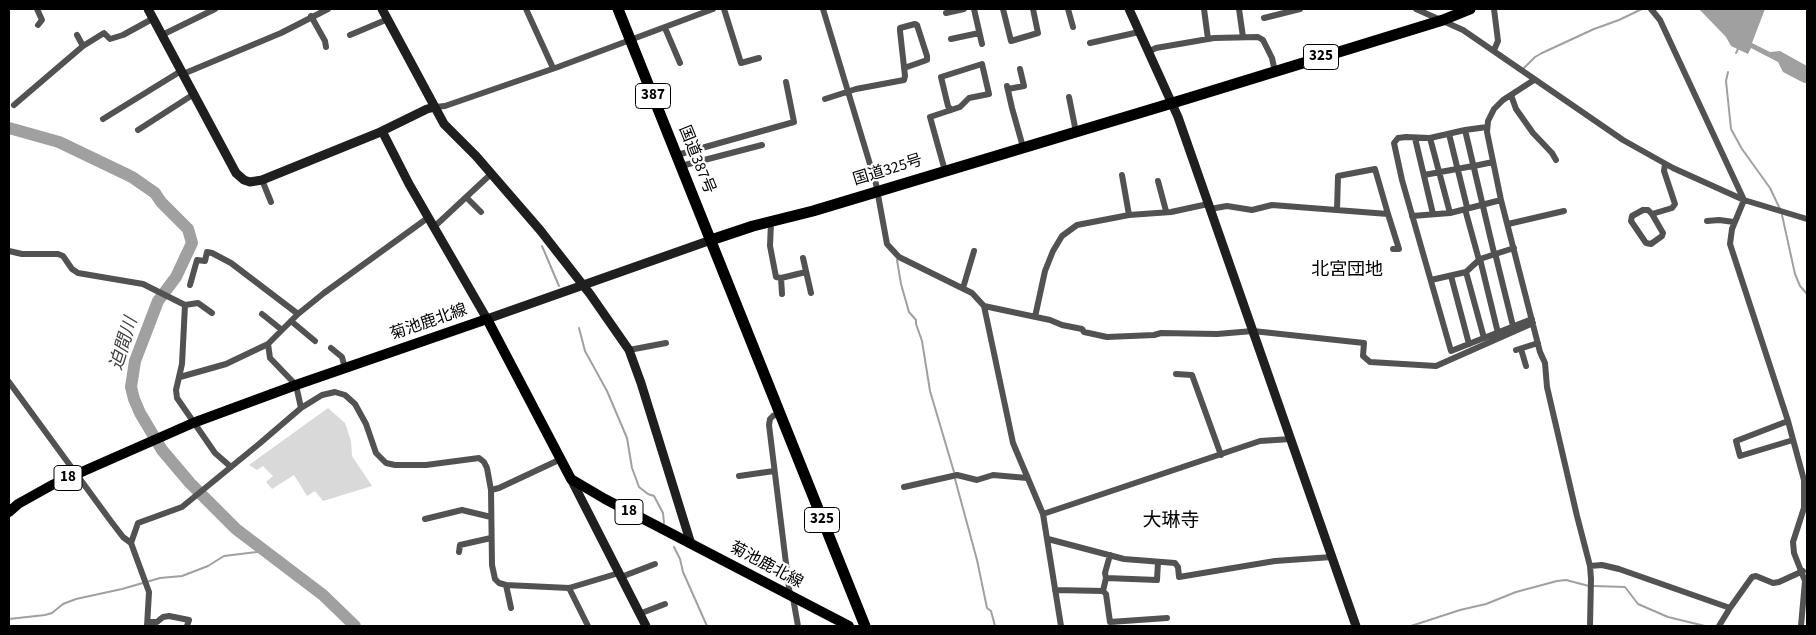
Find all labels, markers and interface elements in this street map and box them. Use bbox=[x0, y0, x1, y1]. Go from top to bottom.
road number: 325 bbox=[1304, 44, 1338, 70]
road number: 387 bbox=[636, 84, 670, 108]
street label: 国道387号 bbox=[674, 123, 718, 197]
street label: 国道325号 bbox=[851, 151, 925, 191]
district label: 北宮団地 bbox=[1311, 260, 1383, 282]
street label: 菊池鹿北線 bbox=[388, 301, 470, 345]
water label: 迫間川 bbox=[107, 315, 143, 373]
road number: 18 bbox=[54, 466, 82, 490]
road number: 18 bbox=[615, 500, 643, 524]
road number: 325 bbox=[804, 508, 840, 532]
district label: 大琳寺 bbox=[1143, 511, 1199, 533]
street label: 菊池鹿北線 bbox=[726, 539, 806, 593]

